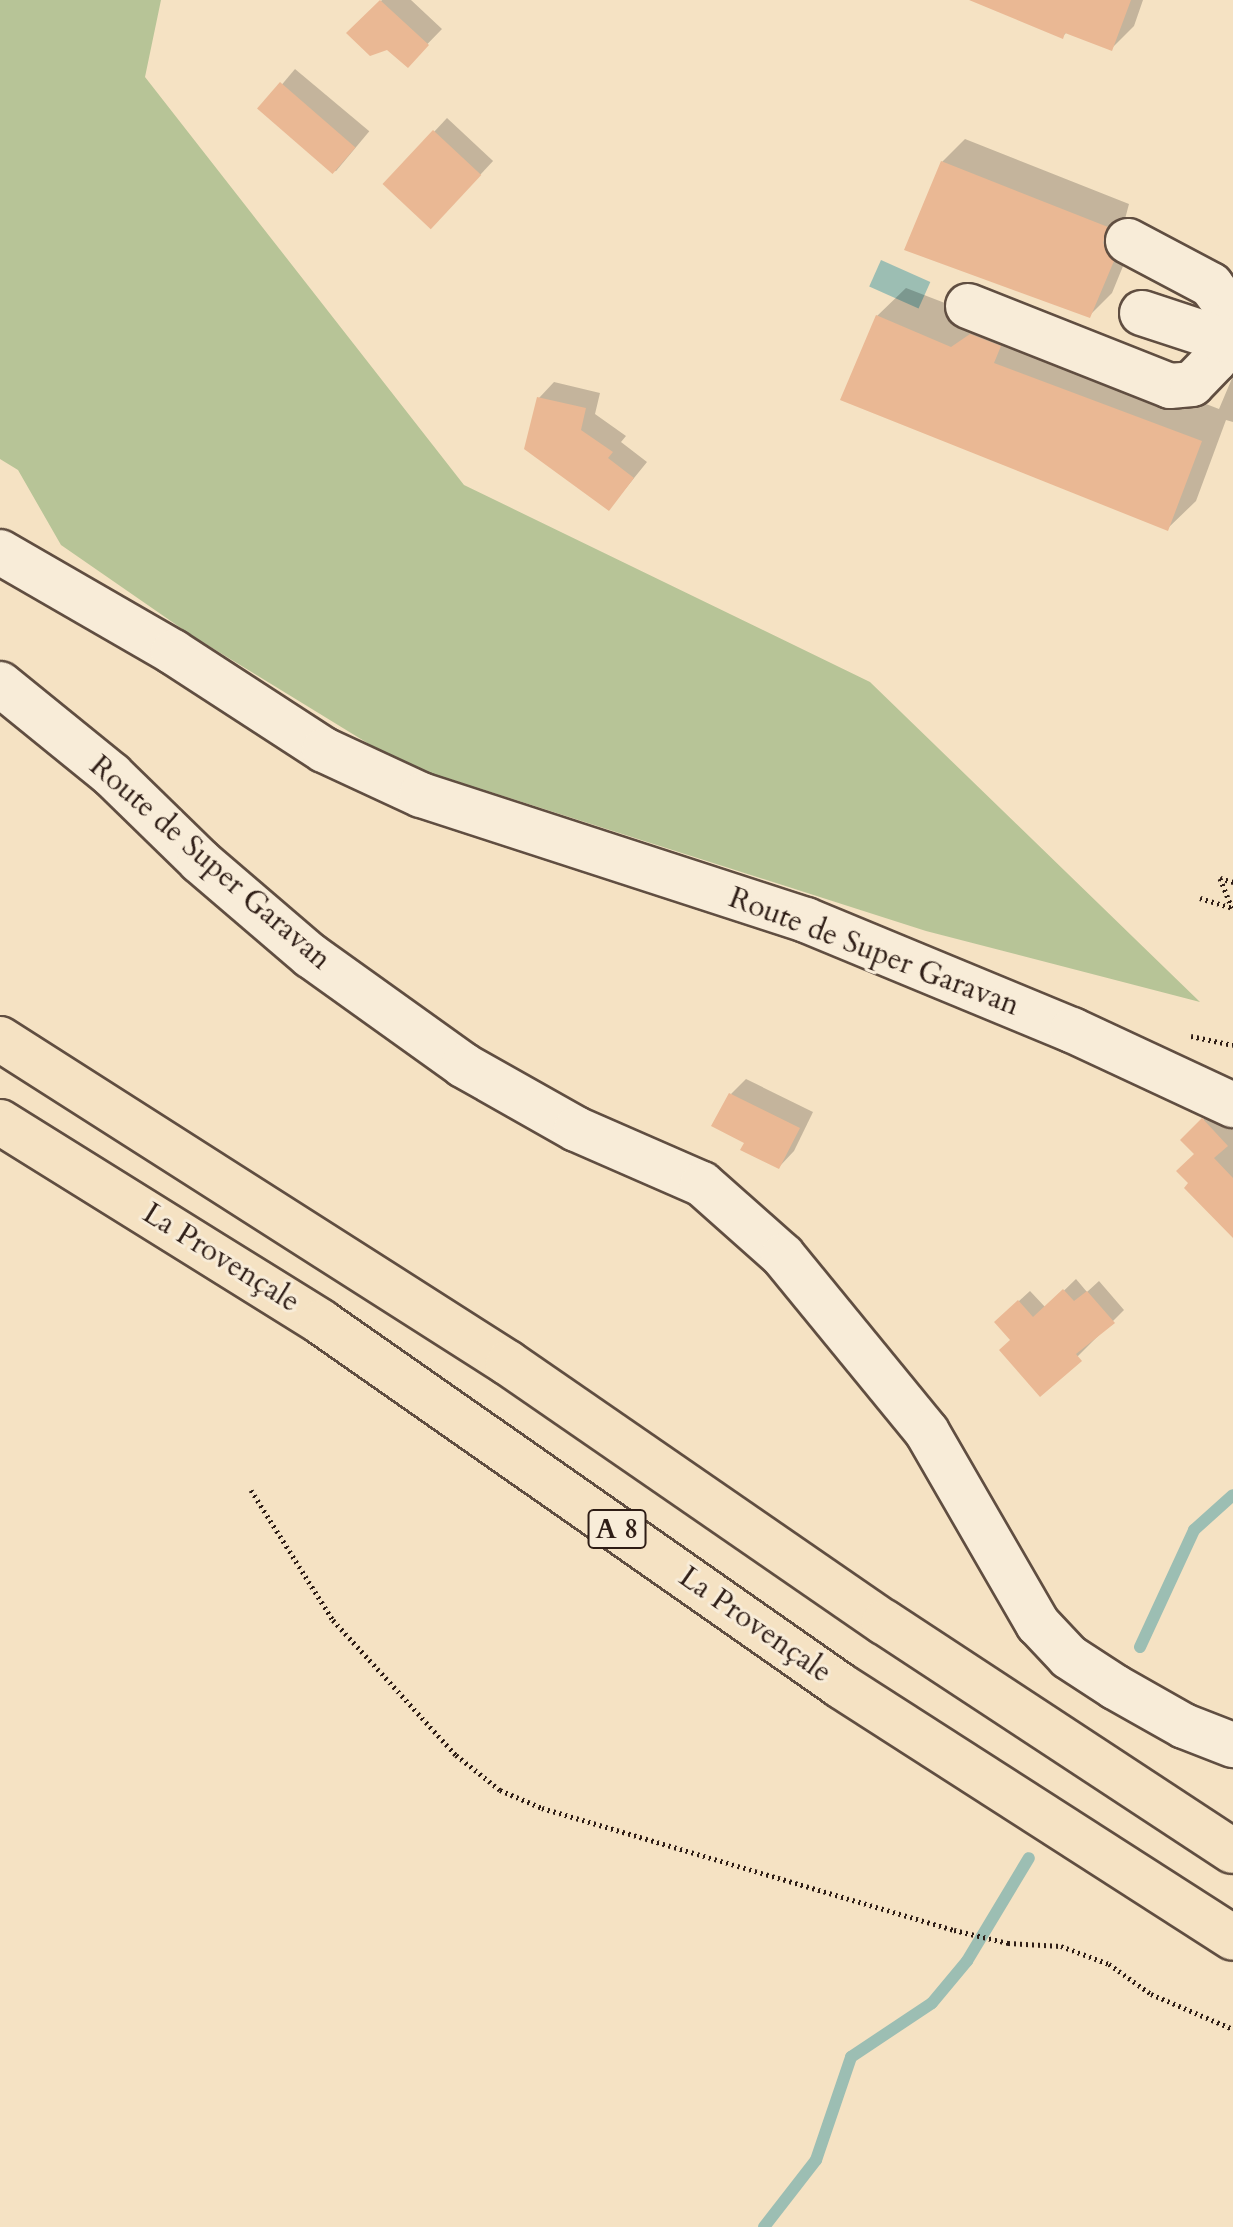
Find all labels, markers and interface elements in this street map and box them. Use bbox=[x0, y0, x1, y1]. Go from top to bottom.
street label: Route de Super Garavan bbox=[82, 748, 338, 978]
street label: Route de Super Garavan bbox=[724, 880, 1024, 1024]
street label: La Provençale bbox=[136, 1196, 306, 1320]
road number: A 8 bbox=[587, 1505, 647, 1553]
street label: La Provençale bbox=[672, 1559, 838, 1691]

